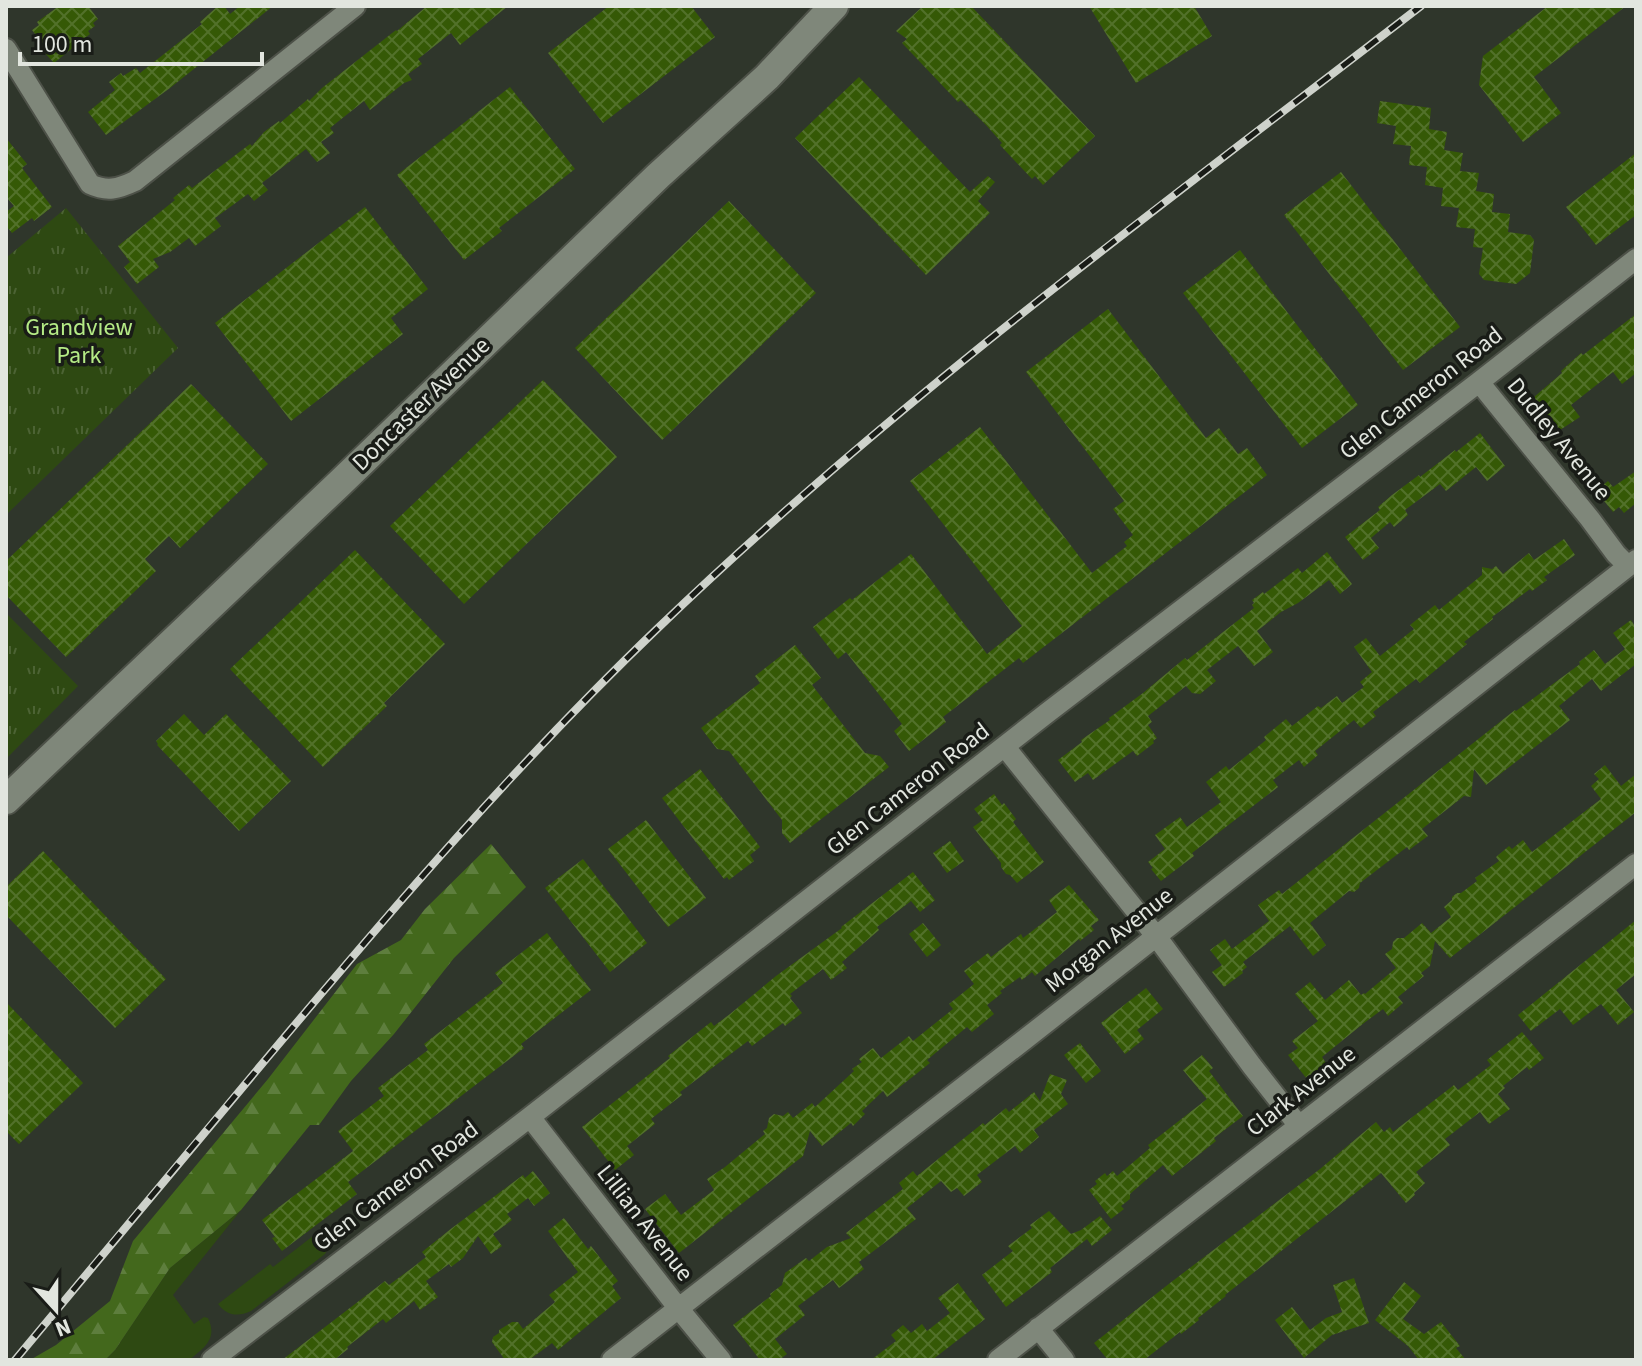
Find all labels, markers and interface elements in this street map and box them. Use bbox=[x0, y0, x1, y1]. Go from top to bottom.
scale bar bbox=[20, 16, 262, 66]
text: 100 m bbox=[32, 27, 92, 62]
park label: Grandview Park bbox=[25, 310, 133, 373]
street label: Glen Cameron Road bbox=[1332, 318, 1510, 468]
street label: Doncaster Avenue bbox=[344, 329, 498, 479]
street label: Dudley Avenue bbox=[1498, 370, 1620, 508]
street label: Glen Cameron Road bbox=[819, 714, 997, 864]
street label: Morgan Avenue bbox=[1037, 879, 1181, 1001]
street label: Clark Avenue bbox=[1239, 1037, 1363, 1145]
street label: Glen Cameron Road bbox=[306, 1112, 486, 1260]
street label: Lillian Avenue bbox=[588, 1157, 702, 1289]
north arrow bbox=[16, 1270, 96, 1350]
text: N bbox=[50, 1310, 75, 1345]

